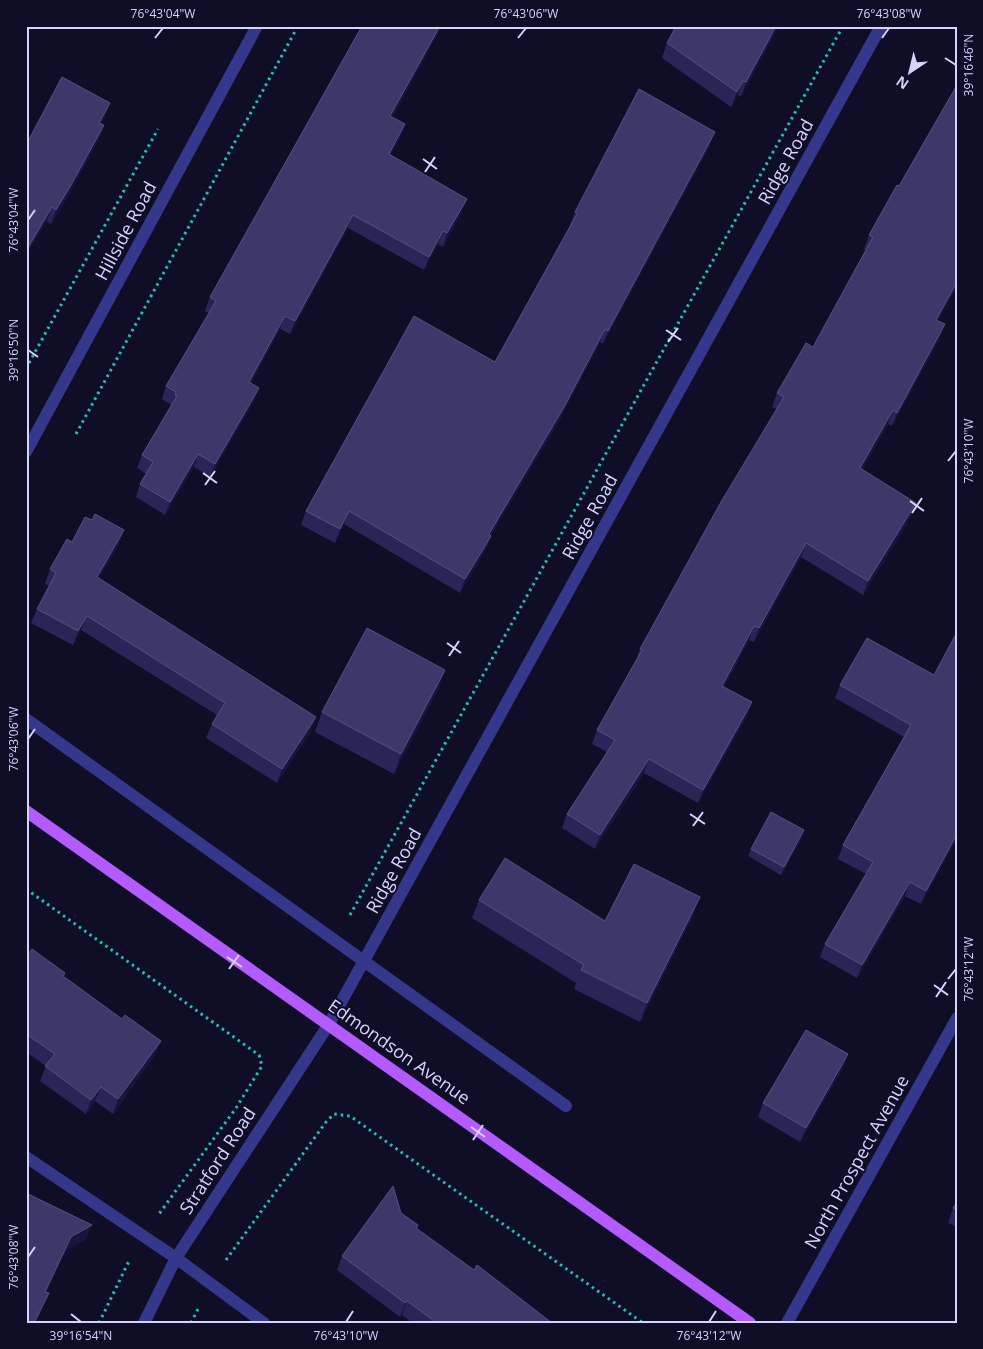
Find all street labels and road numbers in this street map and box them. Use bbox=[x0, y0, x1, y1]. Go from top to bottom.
street label: Ridge Road bbox=[752, 115, 818, 209]
street label: Hillside Road bbox=[89, 177, 161, 284]
street label: Ridge Road bbox=[556, 470, 622, 564]
street label: Ridge Road bbox=[360, 824, 426, 918]
street label: Edmondson Avenue bbox=[324, 993, 475, 1109]
street label: North Prospect Avenue bbox=[798, 1070, 914, 1253]
street label: Stratford Road bbox=[174, 1102, 261, 1219]

